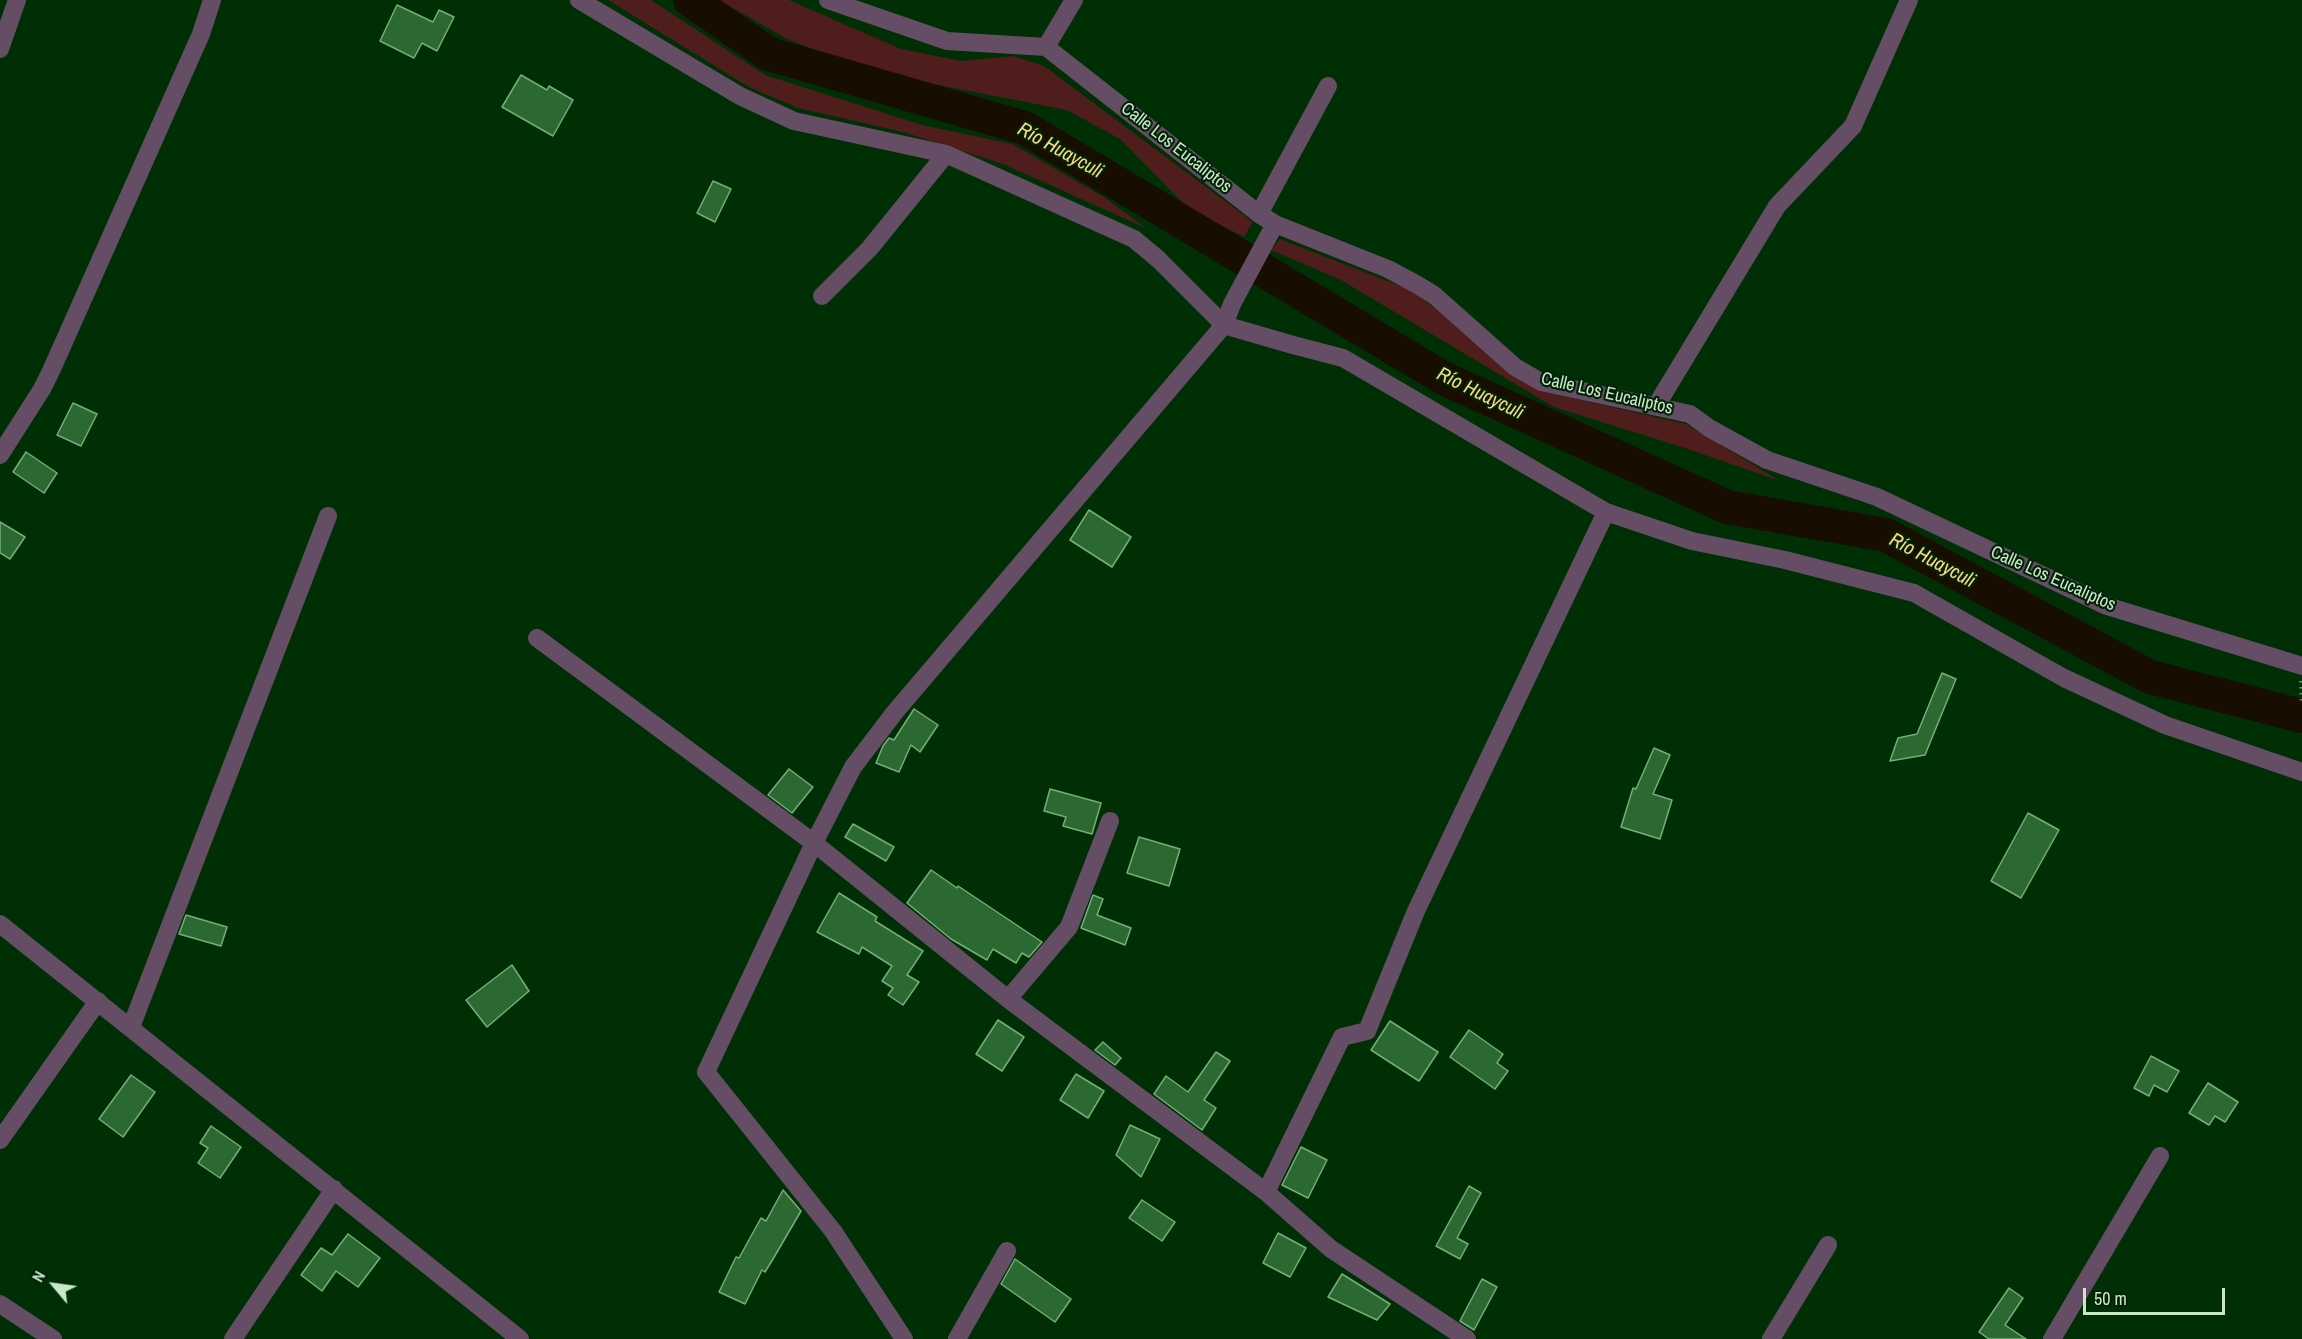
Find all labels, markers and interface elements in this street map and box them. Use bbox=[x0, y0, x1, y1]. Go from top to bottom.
street label: Calle Los Eucaliptos bbox=[1116, 98, 1236, 198]
water label: Río Huayculi bbox=[1013, 118, 1107, 184]
water label: Río Huayculi bbox=[1433, 363, 1527, 425]
street label: Calle Los Eucaliptos bbox=[1539, 368, 1675, 420]
water label: Río Huayculi bbox=[1885, 528, 1979, 594]
street label: Calle Los Eucaliptos bbox=[1987, 542, 2119, 616]
north arrow bbox=[24, 1255, 84, 1315]
text: N bbox=[26, 1267, 50, 1286]
scale bar bbox=[2086, 1276, 2228, 1314]
text: 50 m bbox=[2094, 1286, 2127, 1311]

